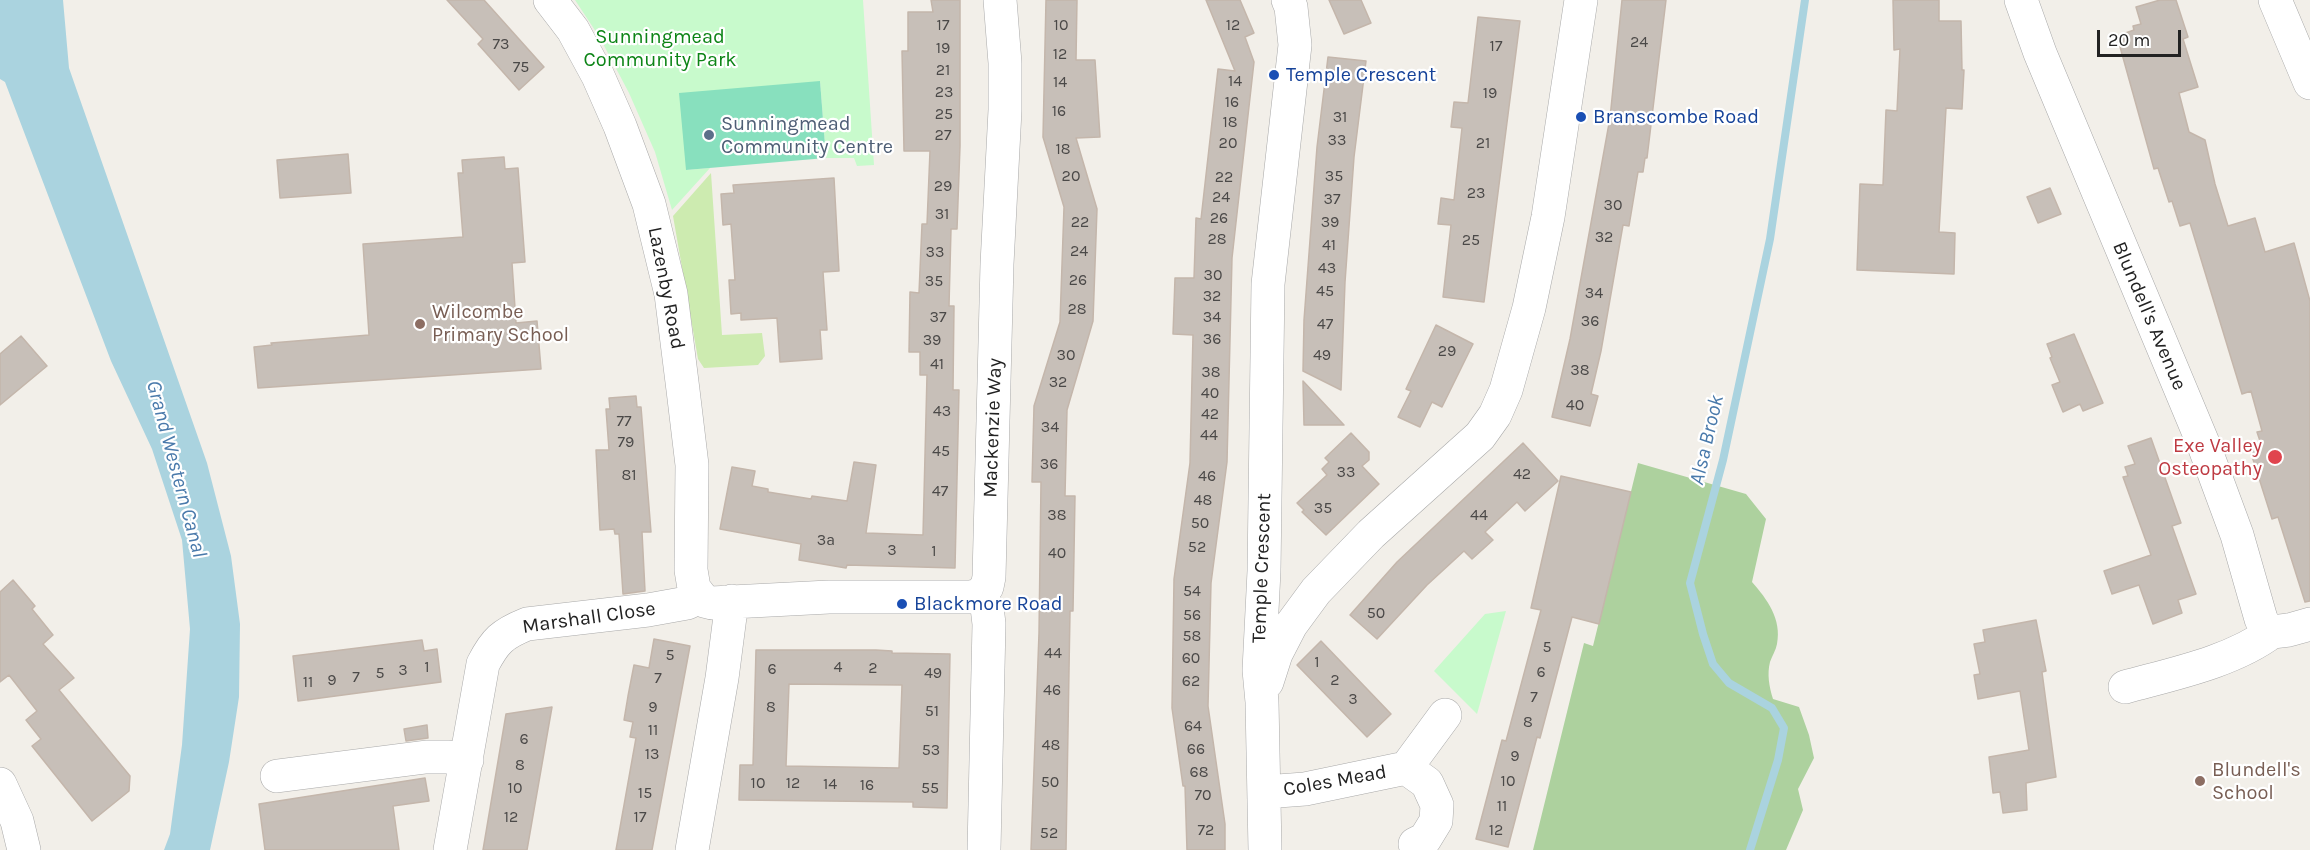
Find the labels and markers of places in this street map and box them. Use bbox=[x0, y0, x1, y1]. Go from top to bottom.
place label: Temple Crescent bbox=[1286, 63, 1436, 87]
marker: Temple Crescent bbox=[1267, 68, 1281, 82]
place label: Branscombe Road bbox=[1593, 105, 1759, 129]
marker: Branscombe Road bbox=[1574, 110, 1588, 124]
place label: Sunningmead Community Centre bbox=[721, 112, 893, 159]
marker: Sunningmead Community Centre bbox=[702, 128, 716, 142]
place label: Wilcombe Primary School bbox=[432, 300, 569, 347]
marker: Wilcombe Primary School bbox=[413, 317, 427, 331]
place label: Exe Valley Osteopathy bbox=[2158, 434, 2262, 481]
marker: Exe Valley Osteopathy bbox=[2266, 448, 2284, 466]
place label: Blackmore Road bbox=[914, 592, 1063, 616]
marker: Blackmore Road bbox=[895, 597, 909, 611]
place label: Blundell's School bbox=[2212, 758, 2301, 805]
marker: Blundell's School bbox=[2193, 774, 2207, 788]

